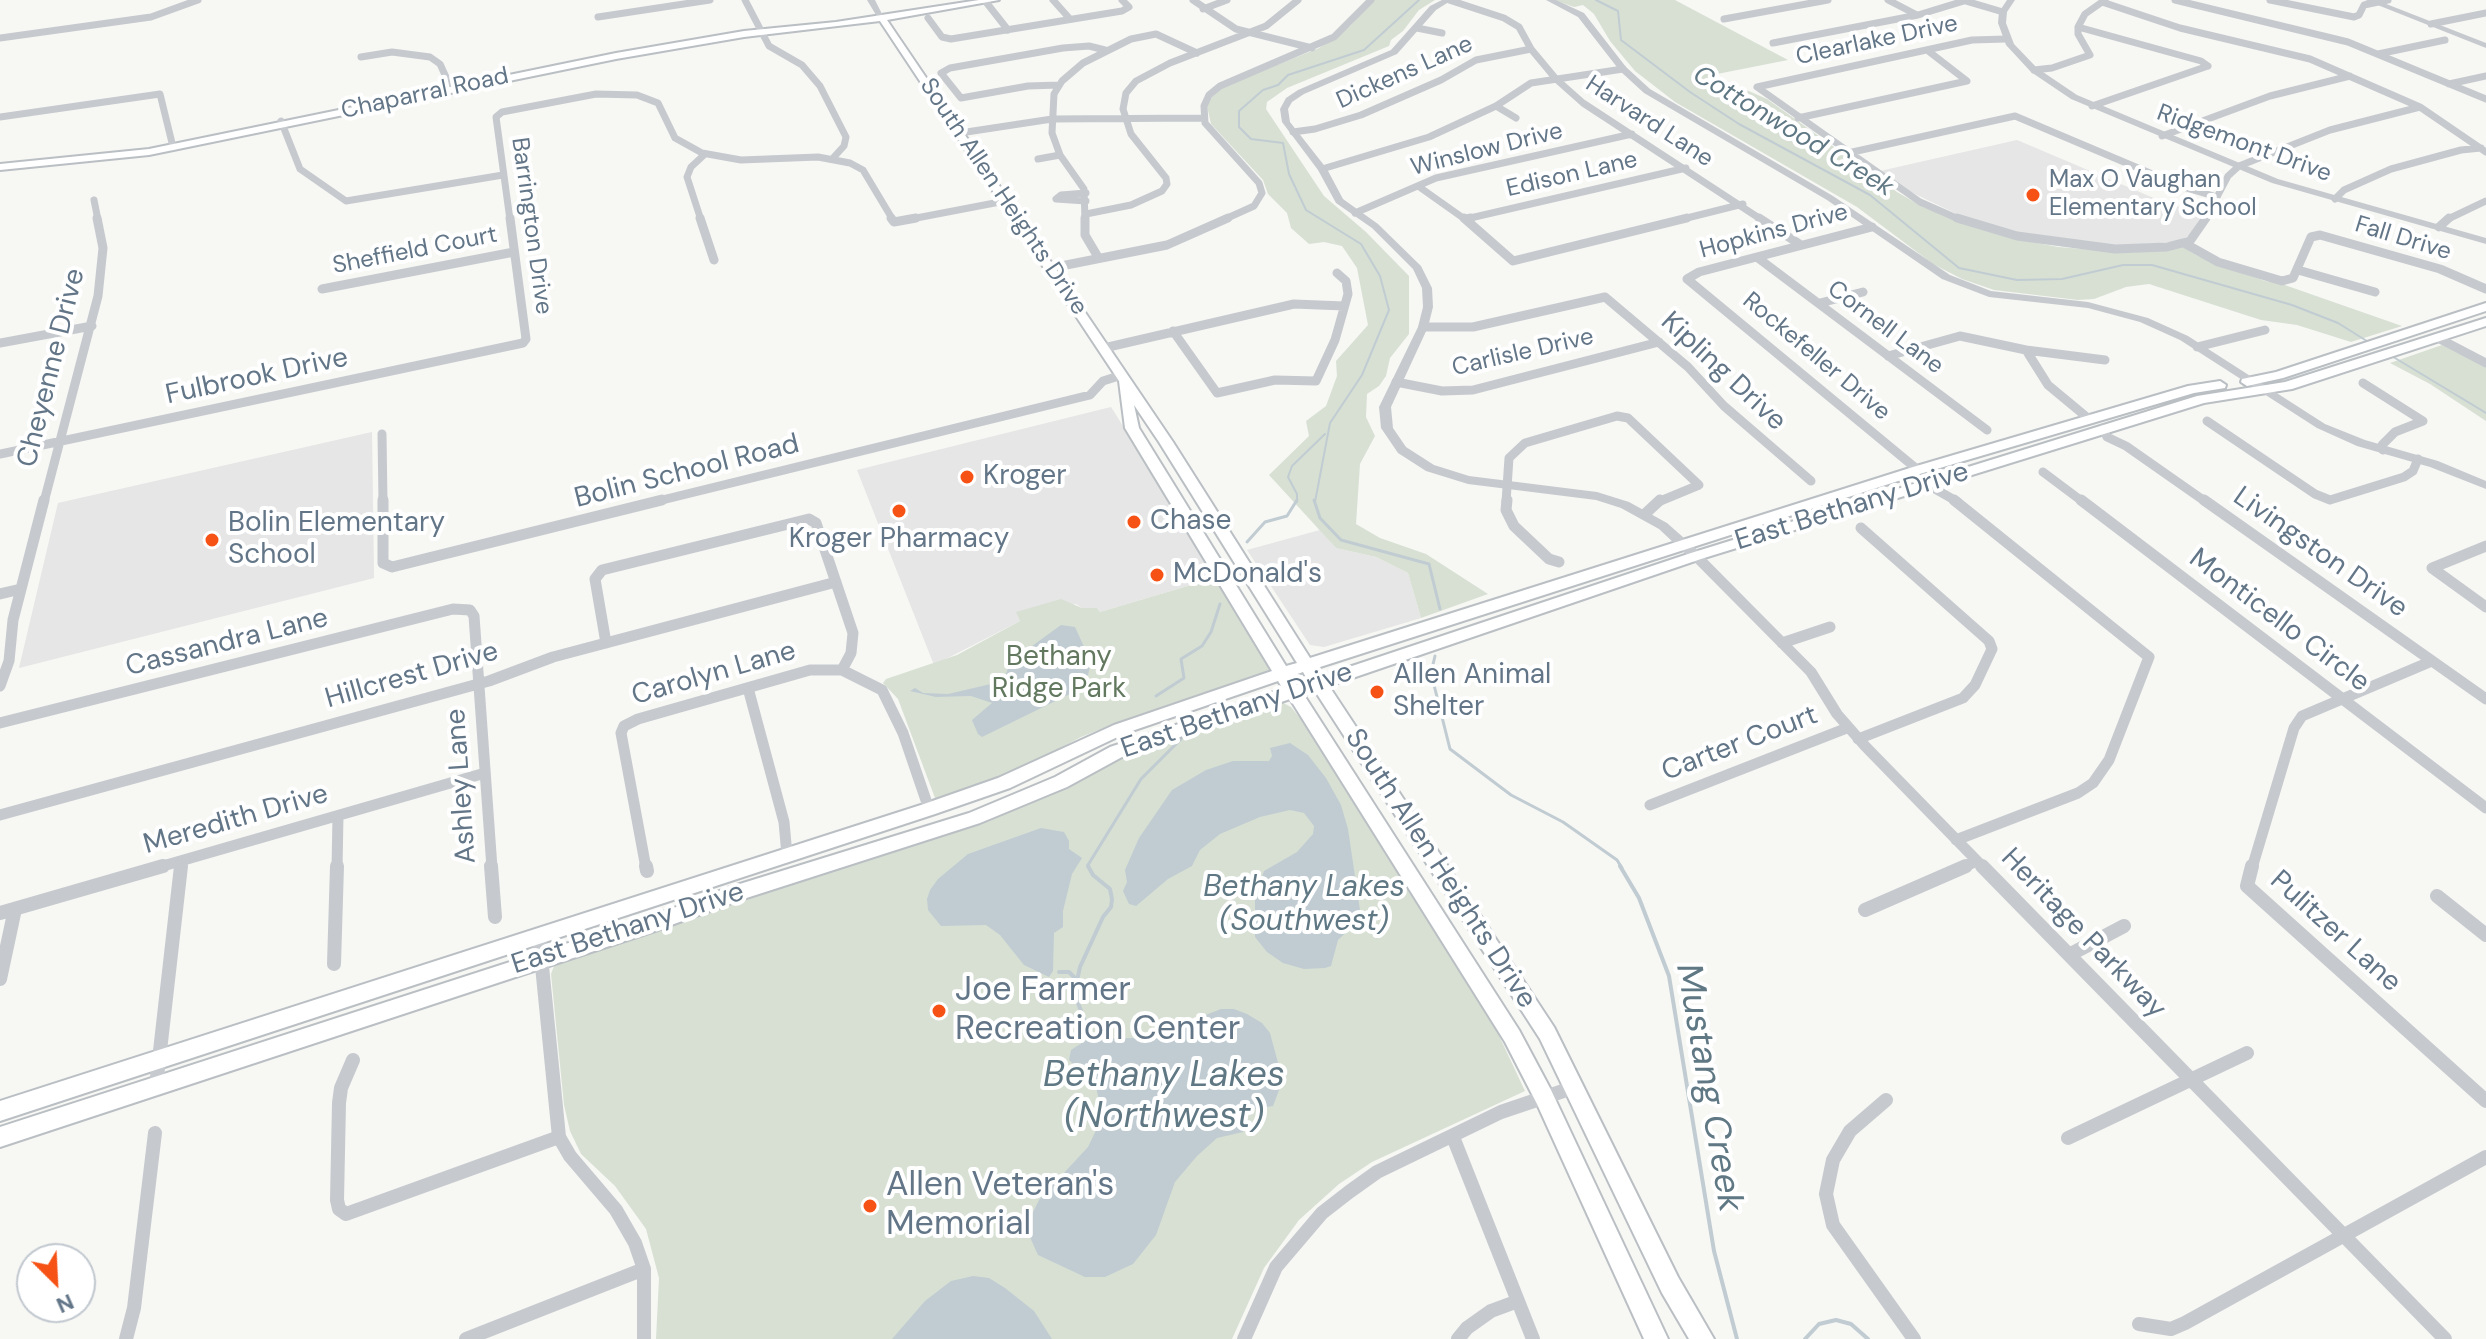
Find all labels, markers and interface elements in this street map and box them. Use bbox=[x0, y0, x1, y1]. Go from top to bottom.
street label: Clearlake Drive bbox=[1793, 10, 1961, 72]
street label: Dickens Lane bbox=[1332, 30, 1478, 116]
water label: Cottonwood Creek bbox=[1687, 60, 1899, 204]
street label: Chaparral Road bbox=[339, 62, 511, 126]
street label: Harvard Lane bbox=[1580, 70, 1718, 174]
street label: South Allen Heights Drive bbox=[913, 73, 1093, 321]
street label: Ridgemont Drive bbox=[2153, 99, 2335, 189]
street label: Winslow Drive bbox=[1408, 117, 1566, 183]
street label: Barrington Drive bbox=[504, 136, 558, 316]
street label: Edison Lane bbox=[1504, 146, 1640, 204]
place label: Max O Vaughan Elementary School bbox=[2049, 167, 2257, 223]
marker: Max O Vaughan Elementary School bbox=[2024, 186, 2042, 204]
street label: Hopkins Drive bbox=[1697, 198, 1851, 266]
street label: Fall Drive bbox=[2351, 211, 2455, 267]
street label: Sheffield Court bbox=[330, 221, 500, 281]
street label: Cheyenne Drive bbox=[11, 265, 93, 471]
street label: Cornell Lane bbox=[1821, 275, 1949, 381]
street label: Rockefeller Drive bbox=[1736, 287, 1896, 427]
street label: Kipling Drive bbox=[1653, 305, 1793, 439]
street label: Carlisle Drive bbox=[1449, 323, 1597, 383]
street label: Fulbrook Drive bbox=[163, 341, 351, 413]
street label: Bolin School Road bbox=[571, 428, 803, 516]
street label: East Bethany Drive bbox=[1731, 455, 1973, 559]
place label: Kroger bbox=[983, 460, 1067, 494]
marker: Kroger bbox=[958, 468, 976, 486]
street label: Livingston Drive bbox=[2226, 480, 2414, 626]
marker: Kroger Pharmacy bbox=[890, 502, 908, 520]
place label: Chase bbox=[1150, 505, 1231, 539]
place label: Bolin Elementary School bbox=[228, 507, 445, 573]
marker: Chase bbox=[1125, 513, 1143, 531]
place label: Kroger Pharmacy bbox=[789, 523, 1009, 557]
marker: Bolin Elementary School bbox=[203, 531, 221, 549]
street label: Monticello Circle bbox=[2182, 542, 2376, 700]
place label: McDonald's bbox=[1173, 558, 1322, 592]
marker: McDonald's bbox=[1148, 566, 1166, 584]
street label: Cassandra Lane bbox=[122, 602, 332, 684]
street label: Hillcrest Drive bbox=[322, 635, 502, 717]
street label: Carolyn Lane bbox=[628, 635, 800, 713]
park label: Bethany Ridge Park bbox=[992, 641, 1126, 707]
street label: East Bethany Drive bbox=[1117, 656, 1357, 766]
place label: Allen Animal Shelter bbox=[1393, 659, 1551, 725]
marker: Allen Animal Shelter bbox=[1368, 683, 1386, 701]
street label: Carter Court bbox=[1657, 699, 1823, 789]
street label: Ashley Lane bbox=[440, 707, 484, 865]
street label: South Allen Heights Drive bbox=[1337, 723, 1543, 1015]
street label: Meredith Drive bbox=[140, 778, 332, 862]
street label: Heritage Parkway bbox=[1993, 842, 2173, 1026]
street label: Pulitzer Lane bbox=[2263, 864, 2407, 1000]
water label: Bethany Lakes (Southwest) bbox=[1203, 870, 1405, 940]
street label: East Bethany Drive bbox=[507, 876, 749, 982]
water label: Mustang Creek bbox=[1665, 960, 1751, 1216]
place label: Joe Farmer Recreation Center bbox=[955, 971, 1240, 1050]
marker: Joe Farmer Recreation Center bbox=[930, 1002, 948, 1020]
water label: Bethany Lakes (Northwest) bbox=[1043, 1055, 1285, 1140]
place label: Allen Veteran's Memorial bbox=[886, 1166, 1114, 1246]
marker: Allen Veteran's Memorial bbox=[861, 1197, 879, 1215]
north arrow bbox=[16, 1243, 96, 1323]
text: N bbox=[52, 1287, 78, 1320]

